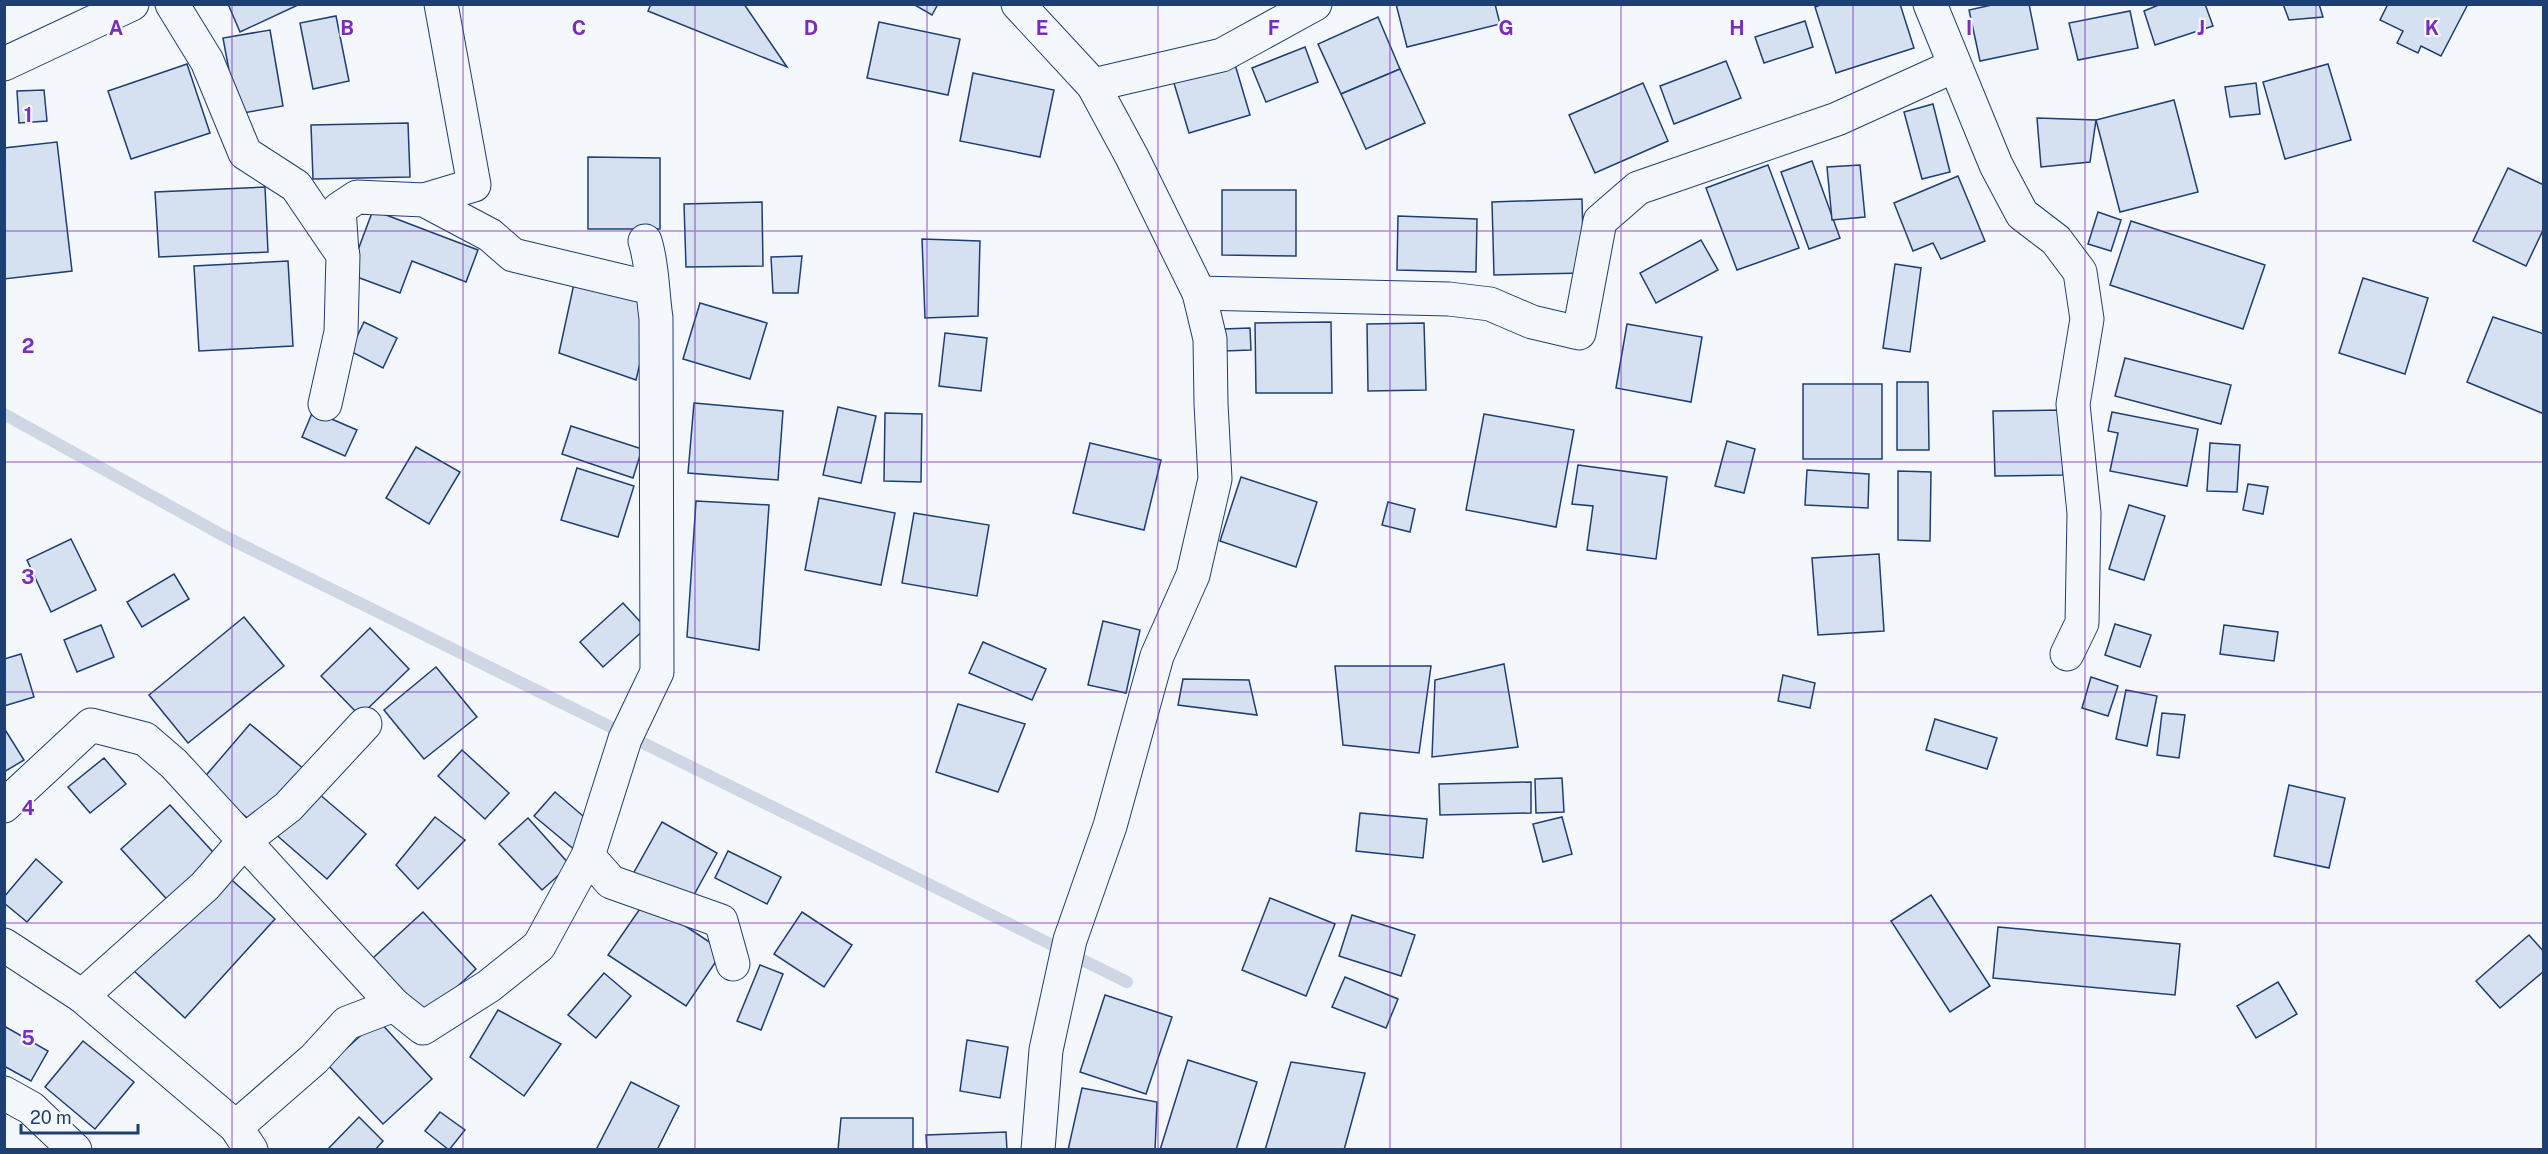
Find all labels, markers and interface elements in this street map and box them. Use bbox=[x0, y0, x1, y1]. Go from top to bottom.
text: A bbox=[109, 16, 123, 40]
text: B bbox=[340, 16, 354, 40]
text: C bbox=[572, 16, 586, 40]
text: D bbox=[804, 16, 818, 40]
text: E bbox=[1036, 16, 1048, 40]
text: F bbox=[1268, 16, 1280, 40]
text: G bbox=[1498, 16, 1514, 40]
text: H bbox=[1729, 16, 1745, 40]
text: I bbox=[1966, 16, 1972, 40]
text: J bbox=[2197, 16, 2205, 40]
text: K bbox=[2425, 16, 2439, 40]
text: 1 bbox=[24, 103, 32, 127]
text: 2 bbox=[22, 334, 34, 358]
text: 3 bbox=[21, 565, 35, 589]
text: 4 bbox=[21, 796, 35, 820]
text: 5 bbox=[21, 1026, 35, 1050]
scale bar bbox=[21, 1097, 138, 1135]
text: 20 m bbox=[30, 1107, 72, 1128]

